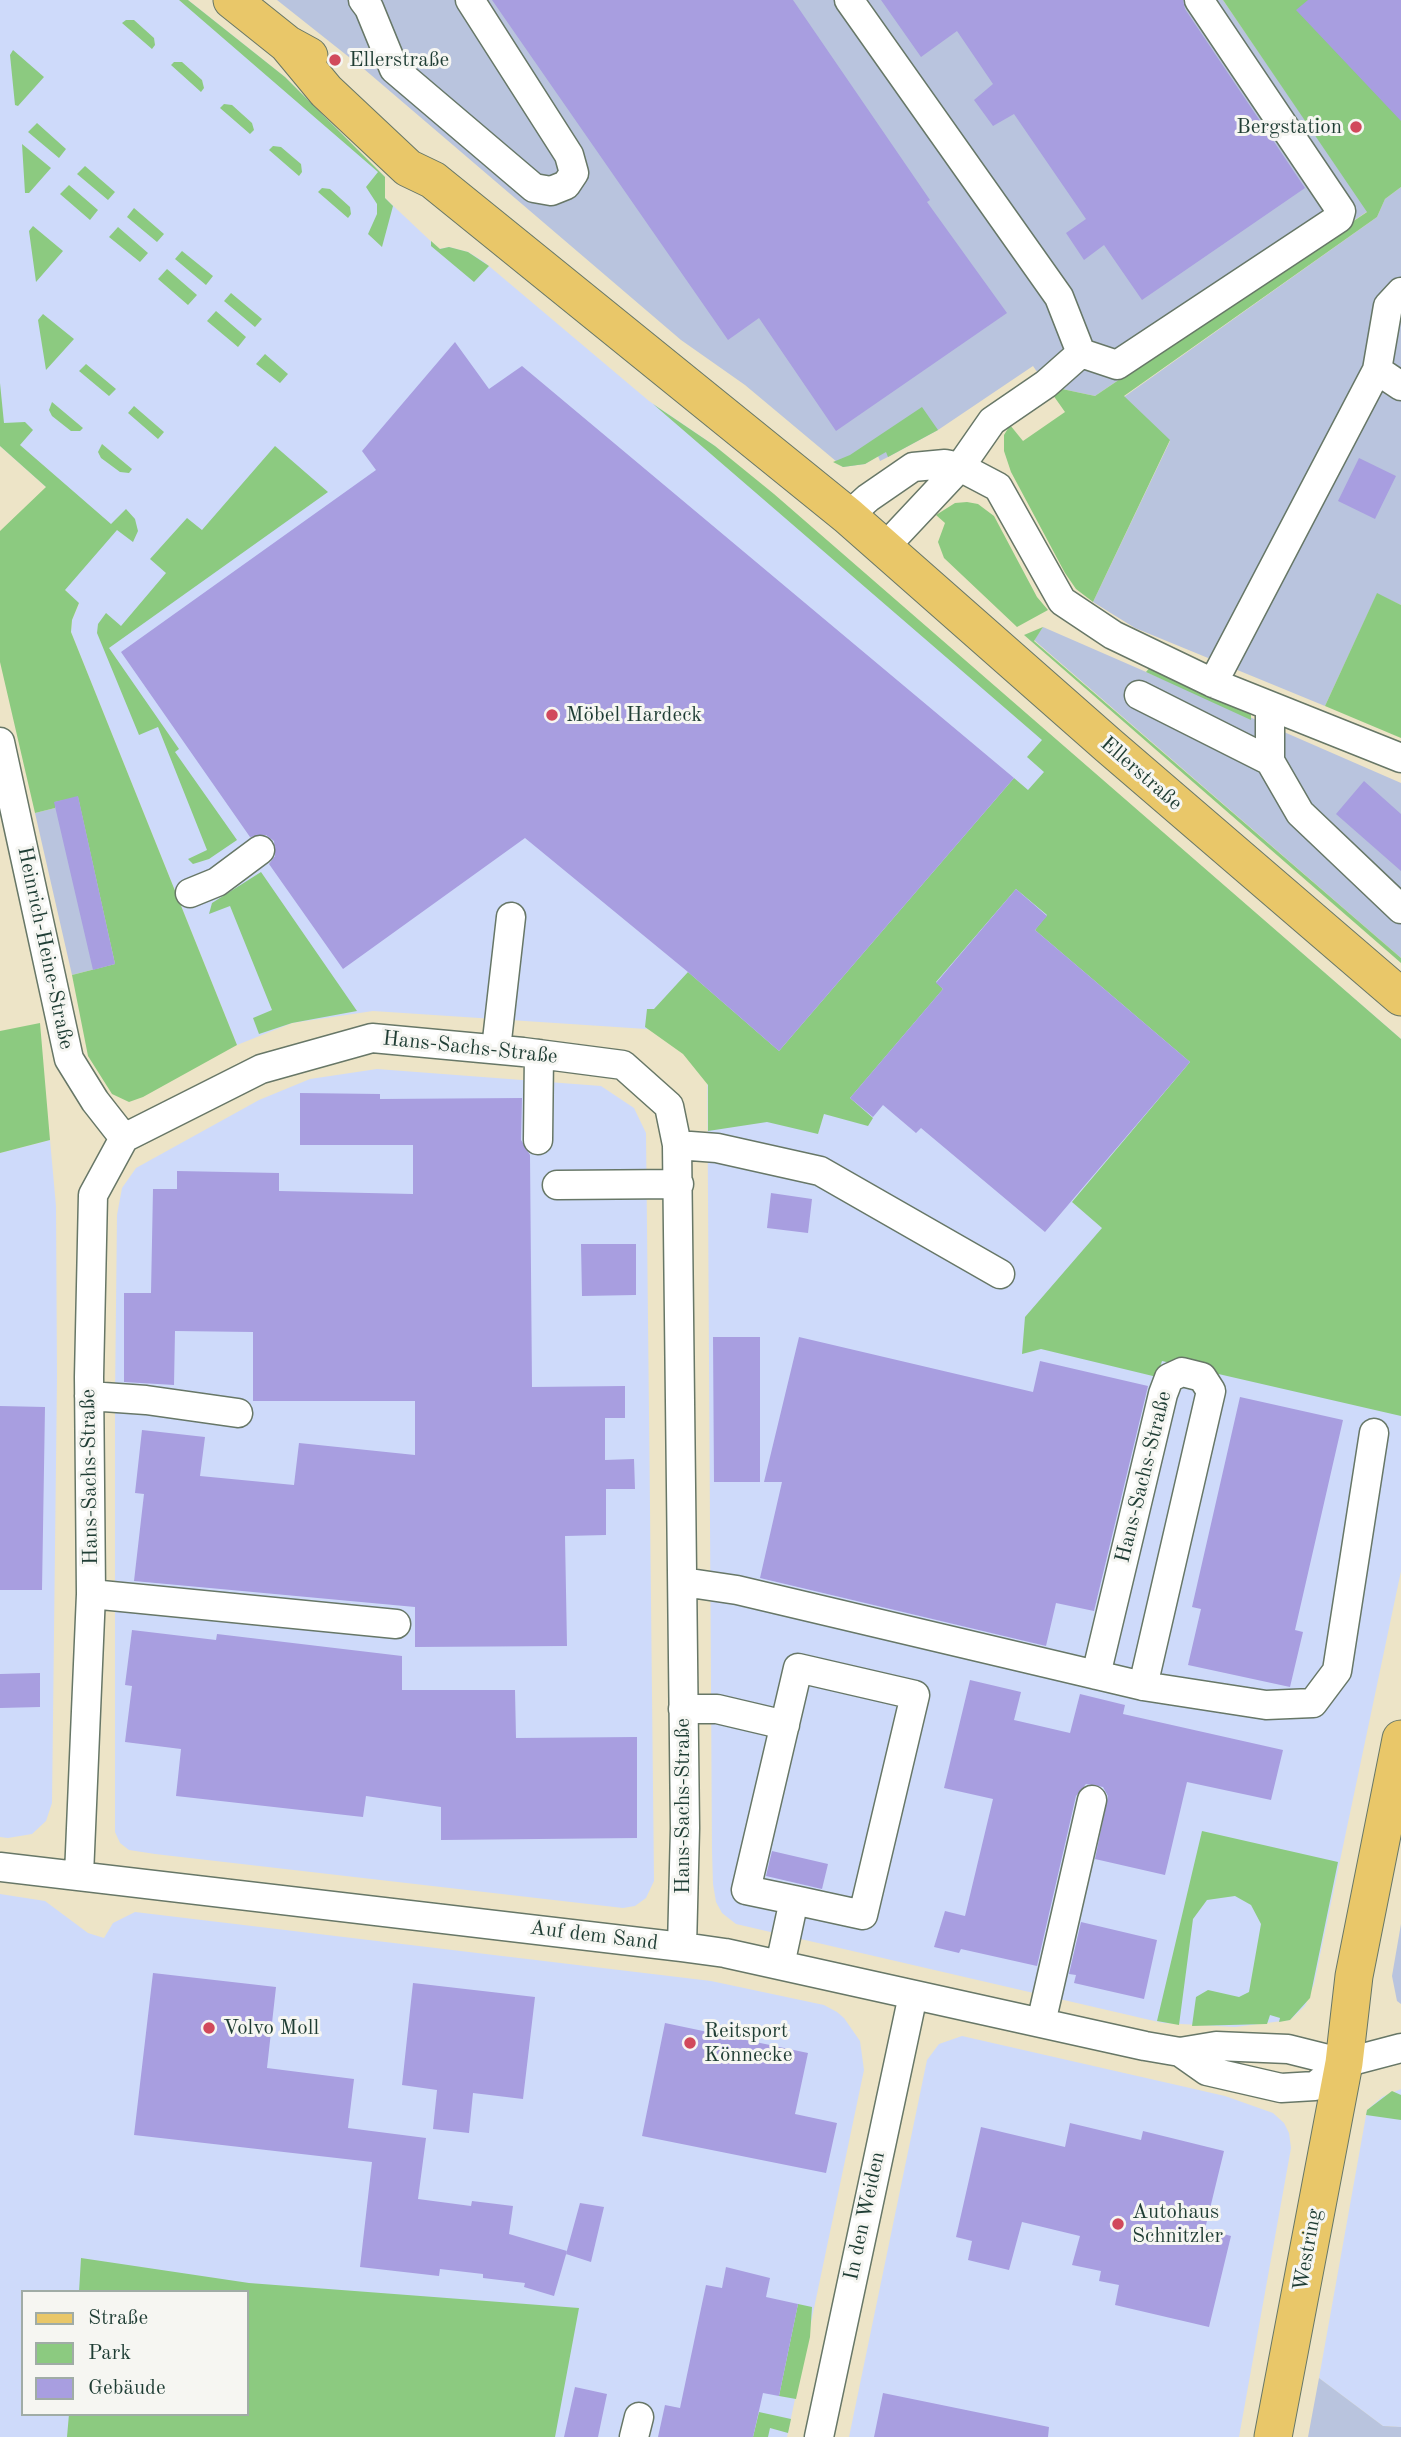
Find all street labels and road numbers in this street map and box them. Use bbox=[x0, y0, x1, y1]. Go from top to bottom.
street label: Ellerstraße bbox=[1095, 732, 1187, 816]
street label: Heinrich-Heine-Straße bbox=[11, 844, 79, 1052]
street label: Hans-Sachs-Straße bbox=[381, 1026, 559, 1070]
street label: Hans-Sachs-Straße bbox=[76, 1389, 104, 1565]
street label: Hans-Sachs-Straße bbox=[1110, 1389, 1178, 1565]
street label: Hans-Sachs-Straße bbox=[670, 1718, 696, 1894]
street label: Auf dem Sand bbox=[528, 1916, 660, 1956]
street label: In den Weiden bbox=[839, 2149, 891, 2283]
street label: Westring bbox=[1288, 2207, 1328, 2293]

